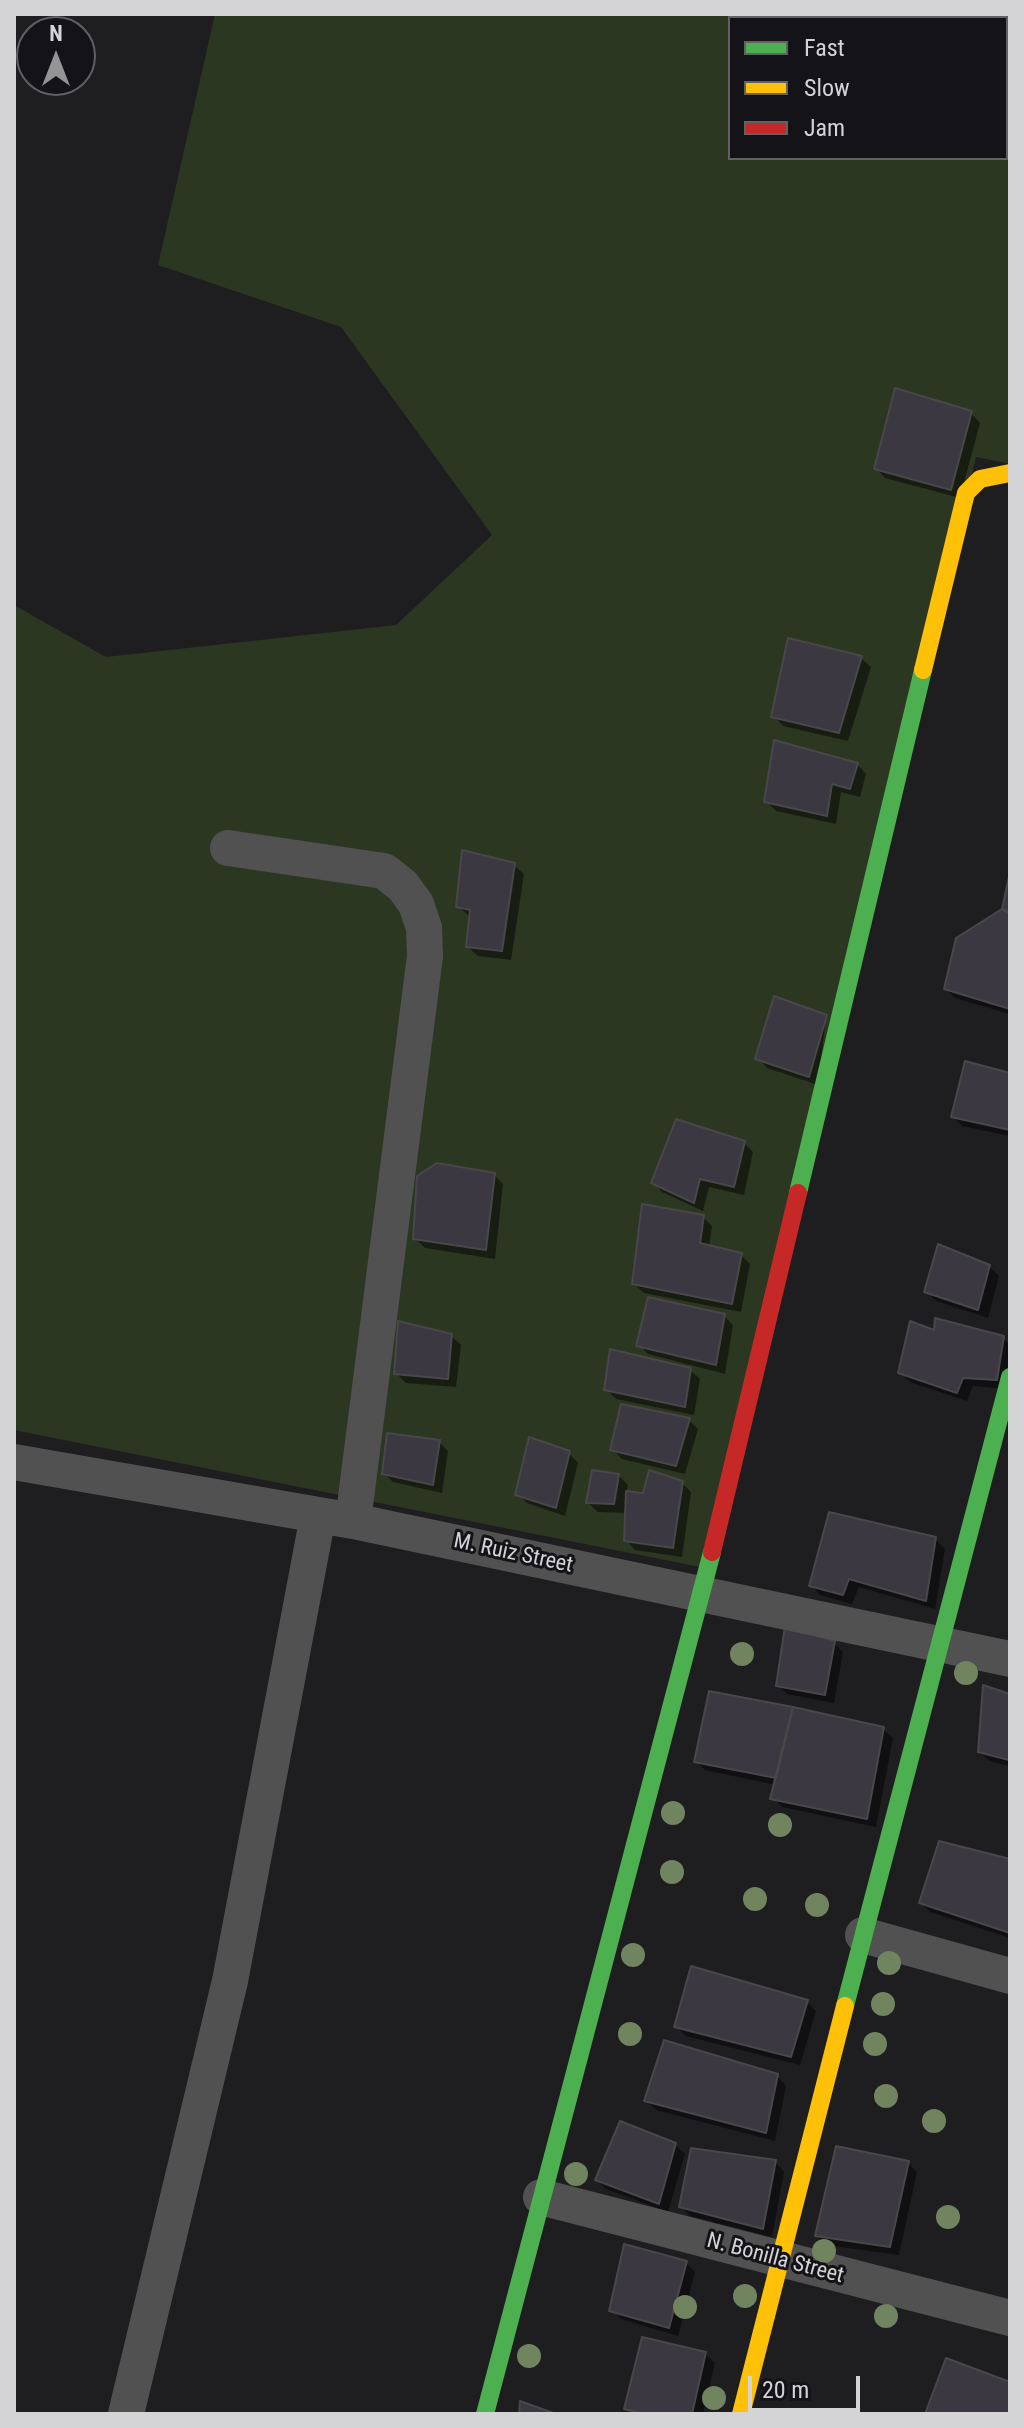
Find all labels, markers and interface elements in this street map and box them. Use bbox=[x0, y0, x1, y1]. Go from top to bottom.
north arrow bbox=[16, 16, 96, 96]
legend bbox=[728, 16, 1008, 160]
text: N bbox=[49, 21, 63, 46]
text: Fast bbox=[804, 34, 845, 62]
text: Slow bbox=[804, 74, 850, 102]
text: Jam bbox=[804, 114, 845, 142]
street label: M. Ruiz Street bbox=[451, 1529, 575, 1579]
street label: N. Bonilla Street bbox=[704, 2228, 846, 2290]
scale bar bbox=[752, 2360, 864, 2410]
text: 20 m bbox=[762, 2376, 809, 2404]

